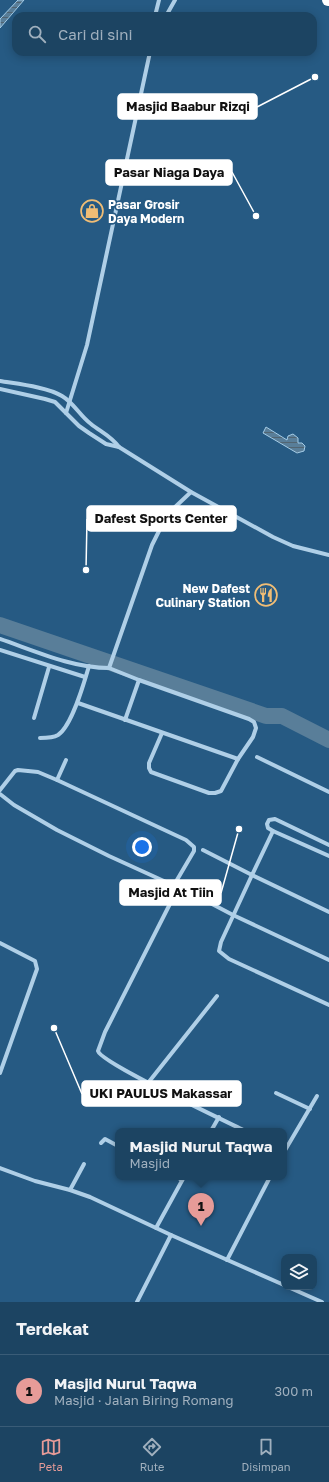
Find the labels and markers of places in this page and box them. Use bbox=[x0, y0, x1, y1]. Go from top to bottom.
callout: Masjid Baabur Rizqi bbox=[118, 94, 257, 119]
callout: Pasar Niaga Daya bbox=[106, 160, 232, 185]
place label: Pasar Grosir Daya Modern bbox=[108, 197, 184, 226]
shop icon: Pasar Grosir Daya Modern bbox=[79, 198, 105, 224]
callout: Dafest Sports Center bbox=[87, 506, 236, 531]
place label: New Dafest Culinary Station bbox=[155, 581, 250, 610]
restaurant icon: New Dafest Culinary Station bbox=[253, 582, 279, 608]
callout: Masjid At Tiin bbox=[120, 880, 221, 905]
callout: UKI PAULUS Makassar bbox=[82, 1081, 241, 1106]
pin: 1 bbox=[188, 1193, 214, 1226]

